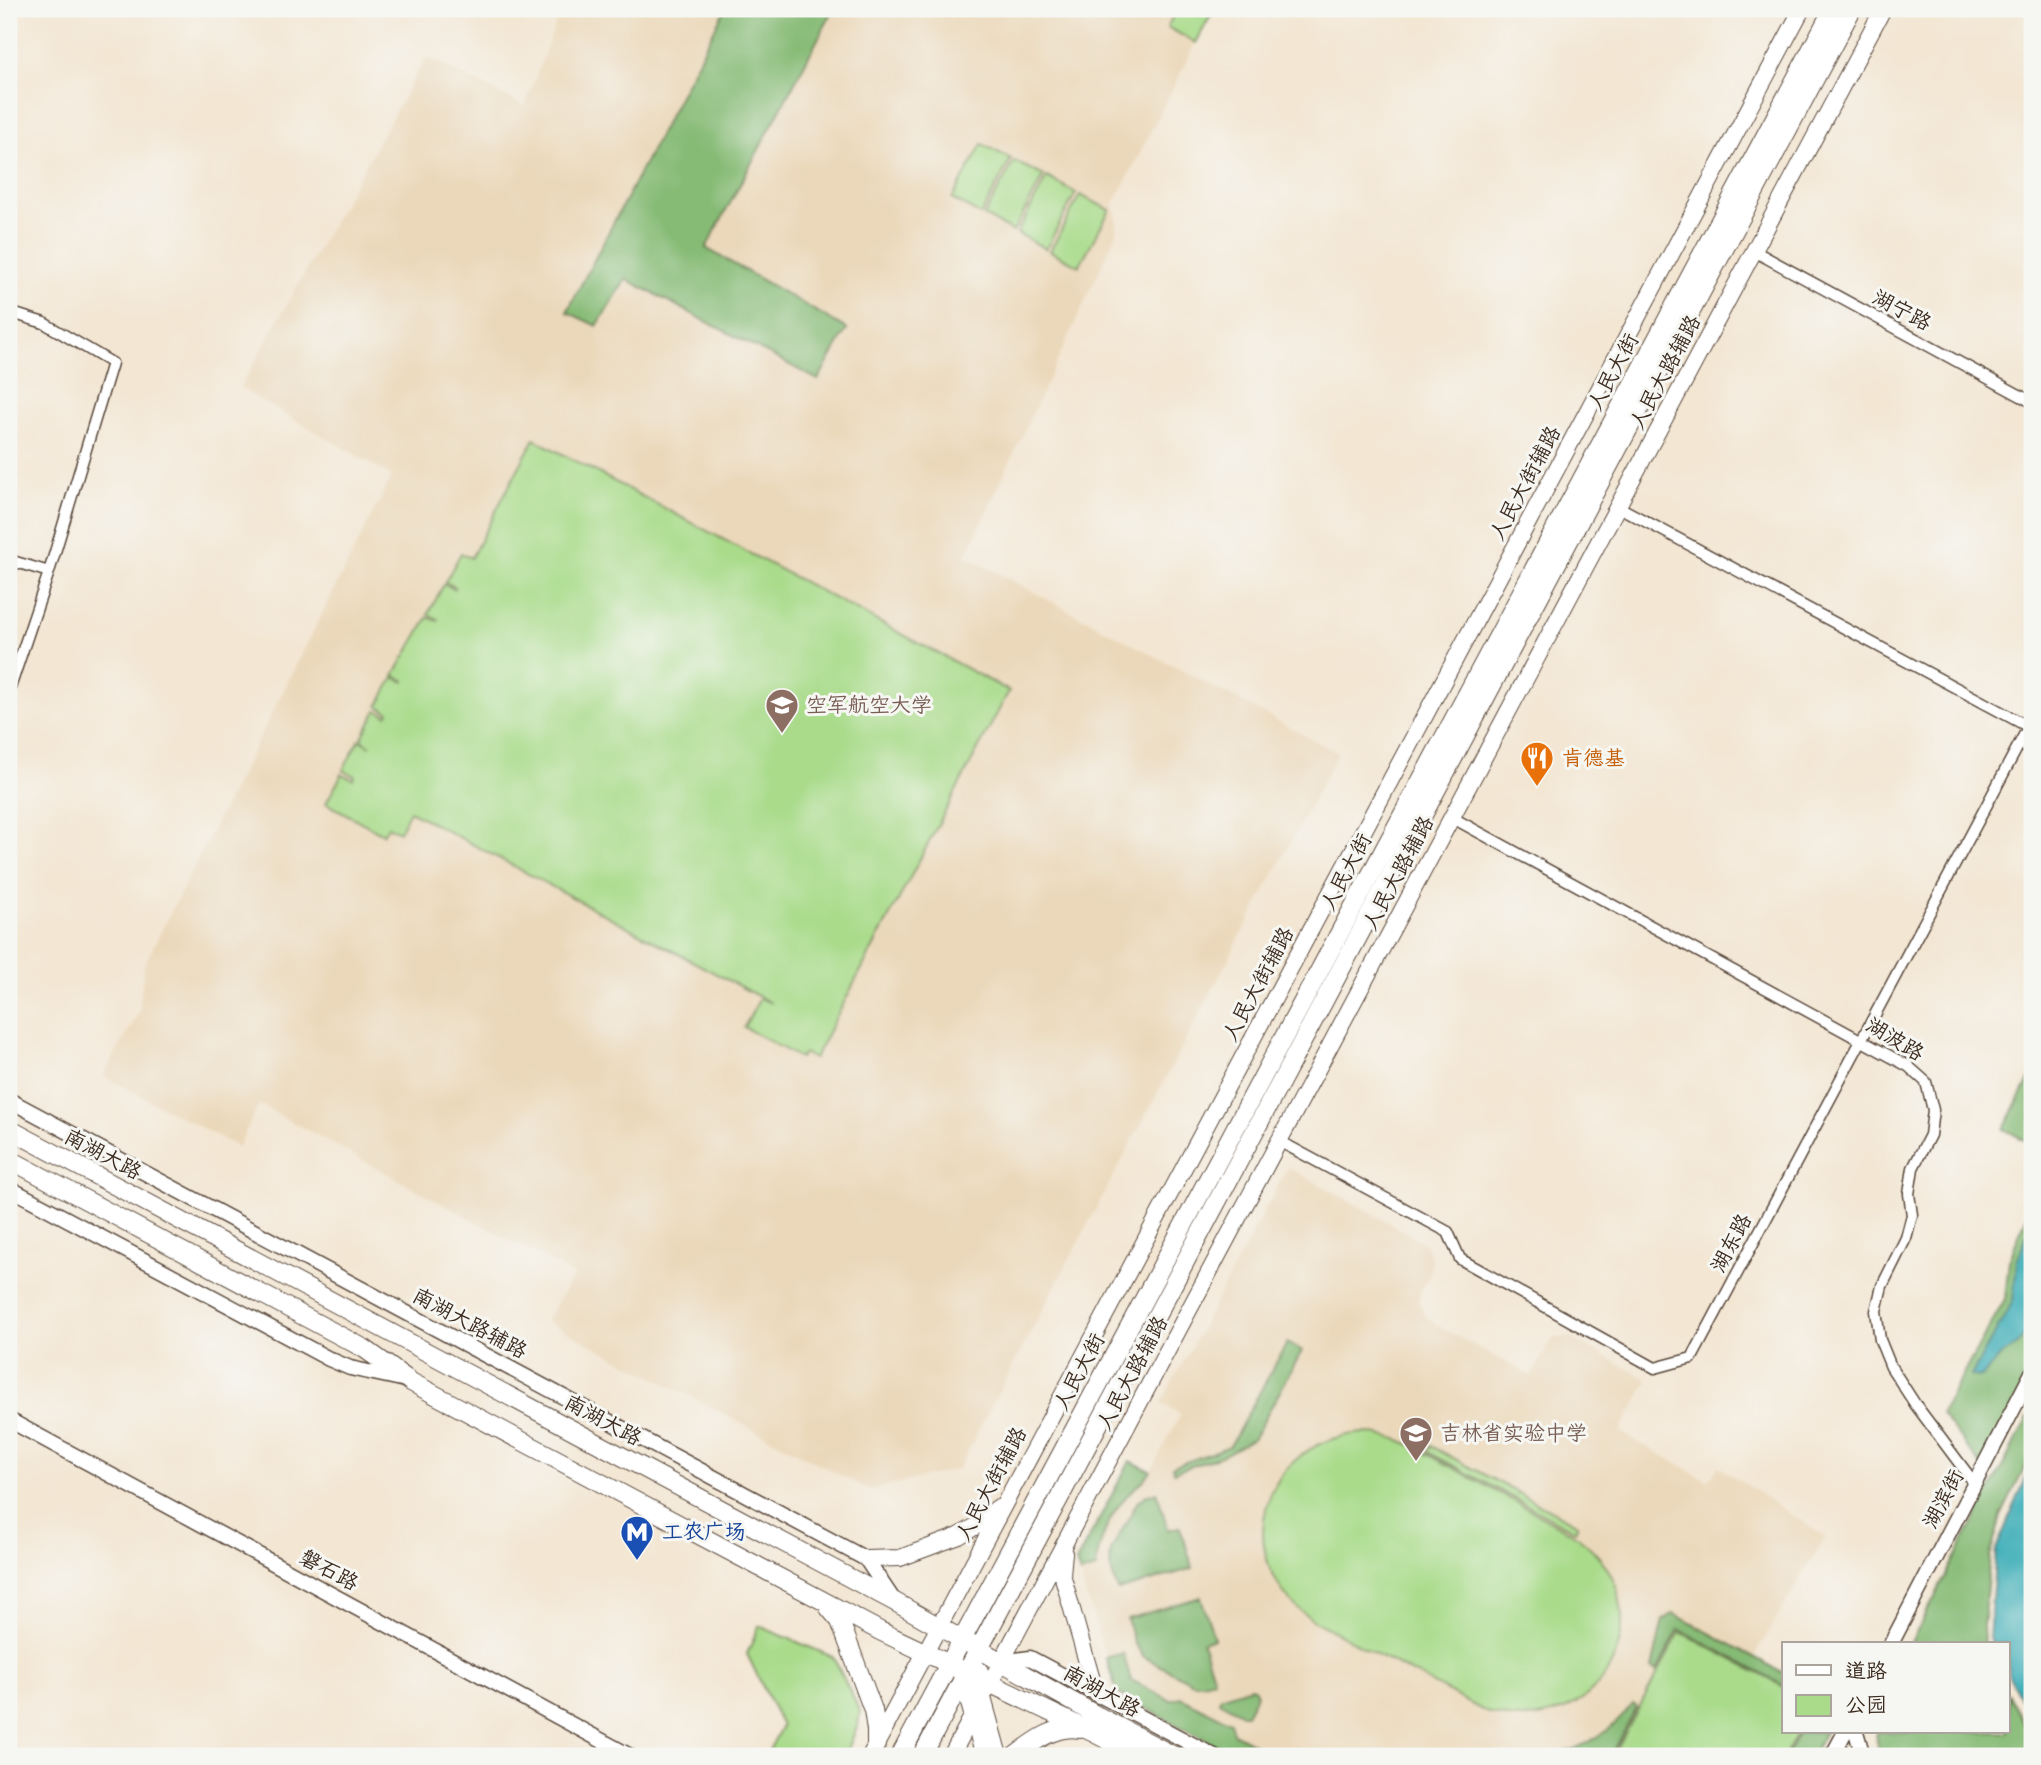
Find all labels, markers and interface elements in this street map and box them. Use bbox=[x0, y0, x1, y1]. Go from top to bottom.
street label: 湖宁路 bbox=[1868, 285, 1935, 336]
street label: 人民大路辅路 bbox=[1625, 311, 1706, 434]
street label: 人民大街 bbox=[1583, 329, 1644, 415]
street label: 人民大街辅路 bbox=[1485, 422, 1566, 545]
school or university icon: 空军航空大学 bbox=[763, 686, 801, 735]
place label: 空军航空大学 bbox=[806, 693, 932, 718]
restaurant icon: 肯德基 bbox=[1518, 739, 1556, 788]
place label: 肯德基 bbox=[1562, 746, 1625, 771]
street label: 人民大路辅路 bbox=[1358, 812, 1439, 935]
street label: 人民大街 bbox=[1316, 829, 1377, 915]
street label: 人民大街辅路 bbox=[1218, 923, 1299, 1046]
street label: 湖波路 bbox=[1861, 1012, 1928, 1066]
street label: 南湖大路 bbox=[60, 1124, 146, 1185]
street label: 湖东路 bbox=[1706, 1210, 1757, 1277]
street label: 南湖大路辅路 bbox=[408, 1283, 531, 1364]
street label: 人民大路辅路 bbox=[1092, 1312, 1173, 1435]
street label: 人民大街 bbox=[1049, 1329, 1110, 1415]
street label: 南湖大路 bbox=[560, 1390, 646, 1451]
school or university icon: 吉林省实验中学 bbox=[1397, 1414, 1435, 1463]
place label: 吉林省实验中学 bbox=[1440, 1421, 1587, 1446]
street label: 人民大街辅路 bbox=[951, 1423, 1032, 1546]
street label: 湖滨街 bbox=[1918, 1466, 1969, 1533]
metro station icon: 工农广场 bbox=[618, 1513, 656, 1562]
place label: 工农广场 bbox=[662, 1520, 746, 1545]
street label: 磐石路 bbox=[295, 1545, 362, 1596]
legend bbox=[1782, 1642, 2010, 1734]
text: 道路 bbox=[1845, 1659, 1887, 1684]
street label: 南湖大路 bbox=[1059, 1660, 1145, 1723]
text: 公园 bbox=[1845, 1693, 1887, 1718]

